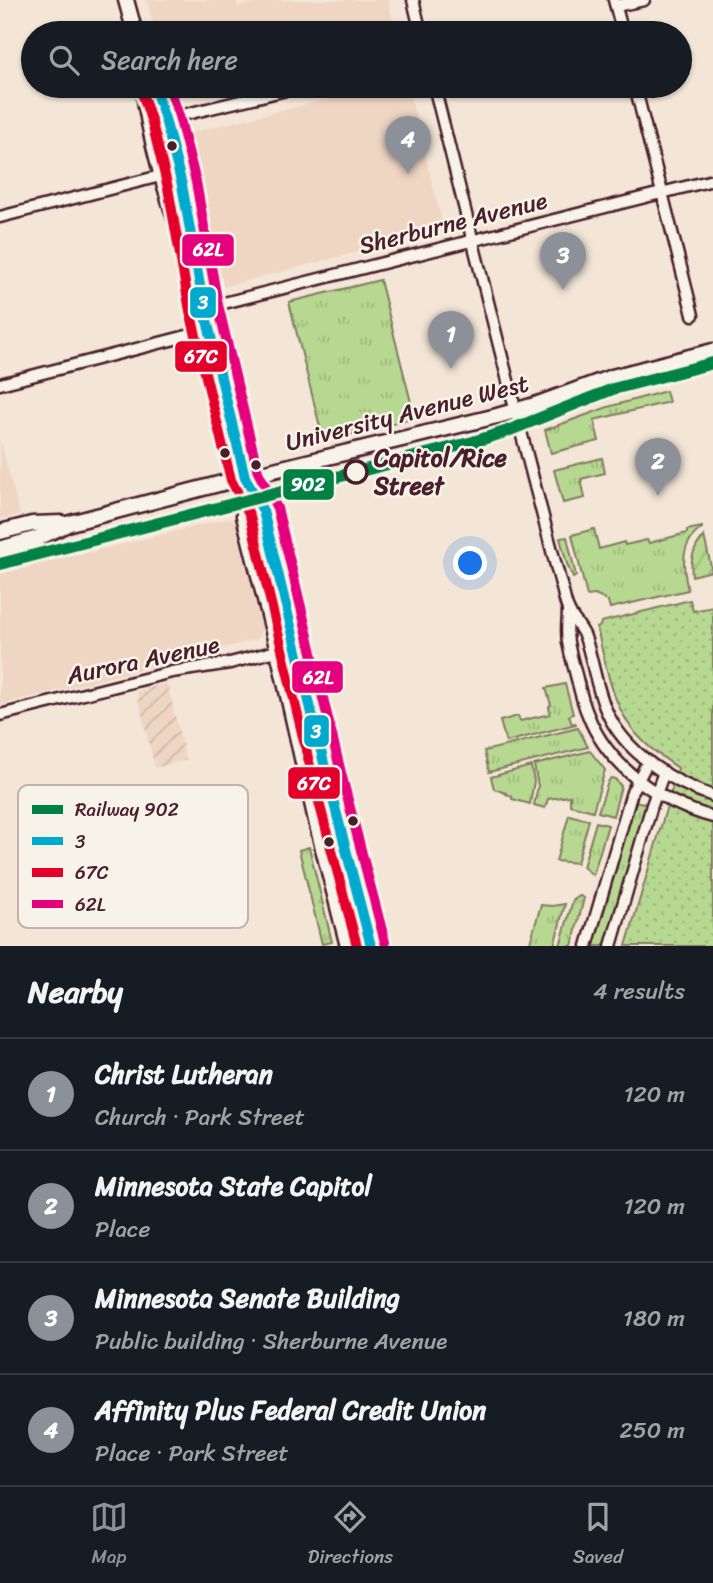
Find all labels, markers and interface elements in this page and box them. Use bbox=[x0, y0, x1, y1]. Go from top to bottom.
search box bbox=[21, 21, 692, 98]
text: Search here bbox=[101, 37, 238, 83]
icon: search bbox=[45, 41, 83, 79]
pin: 4 bbox=[385, 116, 431, 174]
unlabelled marker bbox=[165, 139, 179, 153]
street label: Sherburne Avenue bbox=[354, 179, 552, 267]
pin: 3 bbox=[540, 232, 586, 290]
line badge: 62L bbox=[181, 233, 235, 267]
text: 62L bbox=[192, 233, 224, 266]
line badge: 3 bbox=[189, 286, 217, 319]
text: 3 bbox=[197, 286, 209, 319]
pin: 1 bbox=[428, 311, 474, 369]
line badge: 67C bbox=[174, 340, 228, 373]
text: 67C bbox=[183, 340, 219, 373]
street label: University Avenue West bbox=[281, 362, 533, 464]
place label: Capitol/Rice Street bbox=[373, 437, 508, 507]
pin: 2 bbox=[635, 438, 681, 496]
unlabelled marker bbox=[218, 446, 232, 460]
unlabelled marker bbox=[249, 458, 263, 472]
marker: Capitol/Rice Street bbox=[344, 460, 368, 484]
line badge: 902 bbox=[282, 468, 335, 501]
text: 902 bbox=[291, 468, 325, 501]
your location bbox=[453, 546, 487, 580]
street label: Aurora Avenue bbox=[62, 623, 224, 697]
line badge: 62L bbox=[291, 660, 344, 694]
text: 62L bbox=[302, 661, 334, 694]
line badge: 3 bbox=[303, 714, 330, 748]
text: 3 bbox=[310, 715, 322, 748]
line badge: 67C bbox=[287, 766, 341, 800]
text: 67C bbox=[296, 767, 332, 800]
legend bbox=[18, 785, 248, 928]
text: Railway 902 bbox=[75, 793, 179, 826]
unlabelled marker bbox=[346, 814, 360, 828]
text: 3 bbox=[75, 825, 86, 858]
unlabelled marker bbox=[322, 835, 336, 849]
text: 67C bbox=[75, 856, 109, 889]
text: 62L bbox=[75, 888, 106, 921]
text: Nearby bbox=[28, 965, 123, 1019]
text: 4 results bbox=[593, 971, 685, 1012]
text: Christ Lutheran bbox=[95, 1051, 273, 1097]
text: 1 bbox=[46, 1074, 56, 1115]
text: 120 m bbox=[624, 1074, 685, 1115]
text: Church · Park Street bbox=[95, 1097, 305, 1138]
text: Minnesota State Capitol bbox=[95, 1163, 372, 1209]
text: 2 bbox=[44, 1186, 58, 1227]
text: 120 m bbox=[624, 1186, 685, 1227]
text: Place bbox=[95, 1209, 150, 1250]
text: Minnesota Senate Building bbox=[95, 1275, 400, 1321]
text: 3 bbox=[45, 1298, 57, 1339]
text: 180 m bbox=[623, 1298, 685, 1339]
text: Public building · Sherburne Avenue bbox=[95, 1321, 447, 1362]
text: Affinity Plus Federal Credit Union bbox=[95, 1387, 486, 1433]
text: 4 bbox=[44, 1410, 58, 1451]
text: 250 m bbox=[619, 1410, 685, 1451]
text: Place · Park Street bbox=[95, 1433, 288, 1474]
tab: Map bbox=[90, 1498, 128, 1573]
tab: Directions bbox=[308, 1498, 393, 1573]
tab: Saved bbox=[573, 1498, 623, 1573]

